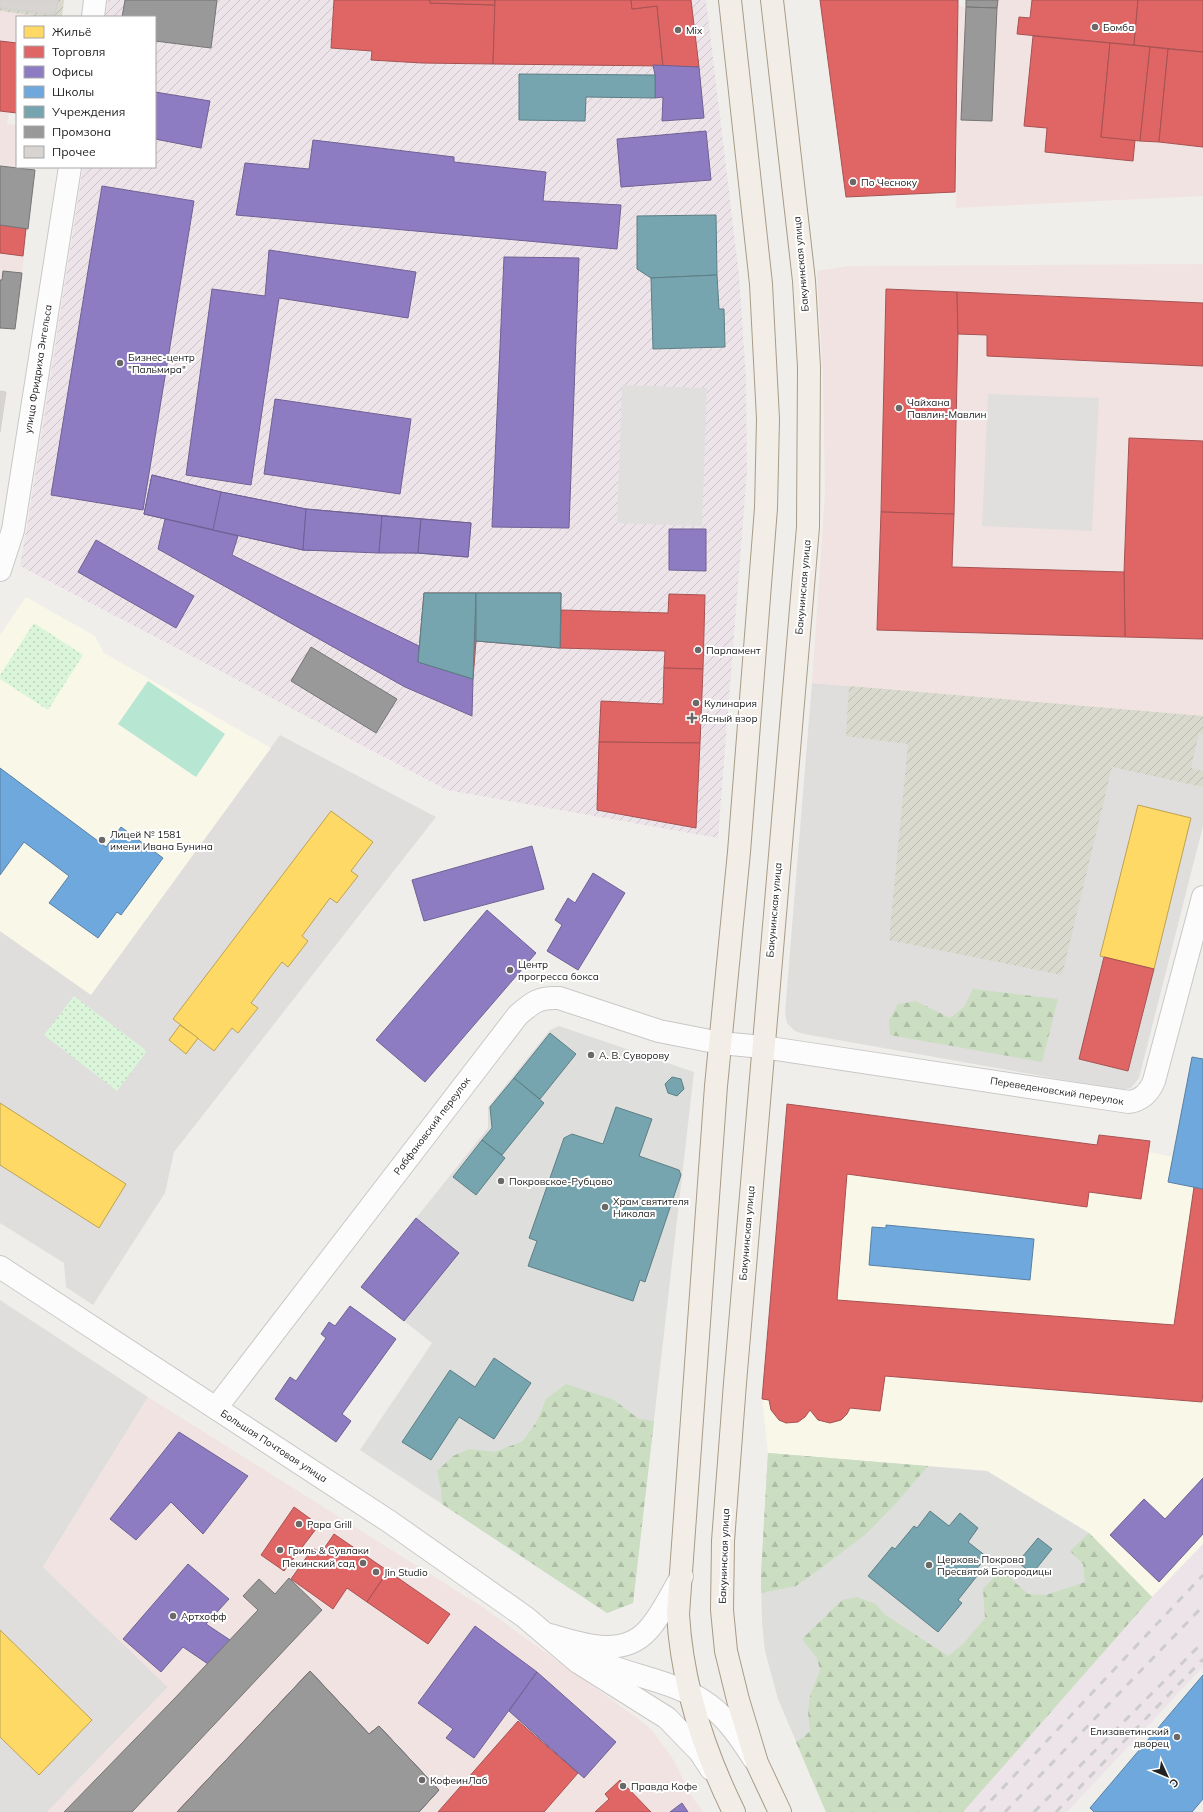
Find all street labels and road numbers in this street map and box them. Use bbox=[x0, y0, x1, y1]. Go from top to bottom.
street label: Бакунинская улица bbox=[790, 216, 812, 312]
street label: улица Фридриха Энгельса bbox=[21, 304, 55, 434]
street label: Бакунинская улица bbox=[792, 539, 814, 635]
street label: Бакунинская улица bbox=[763, 862, 785, 958]
street label: Рабфаковский переулок bbox=[391, 1074, 474, 1178]
street label: Переведеновский переулок bbox=[989, 1074, 1125, 1108]
street label: Бакунинская улица bbox=[736, 1185, 758, 1281]
street label: Большая Почтовая улица bbox=[218, 1407, 330, 1485]
street label: Бакунинская улица bbox=[716, 1508, 732, 1604]

